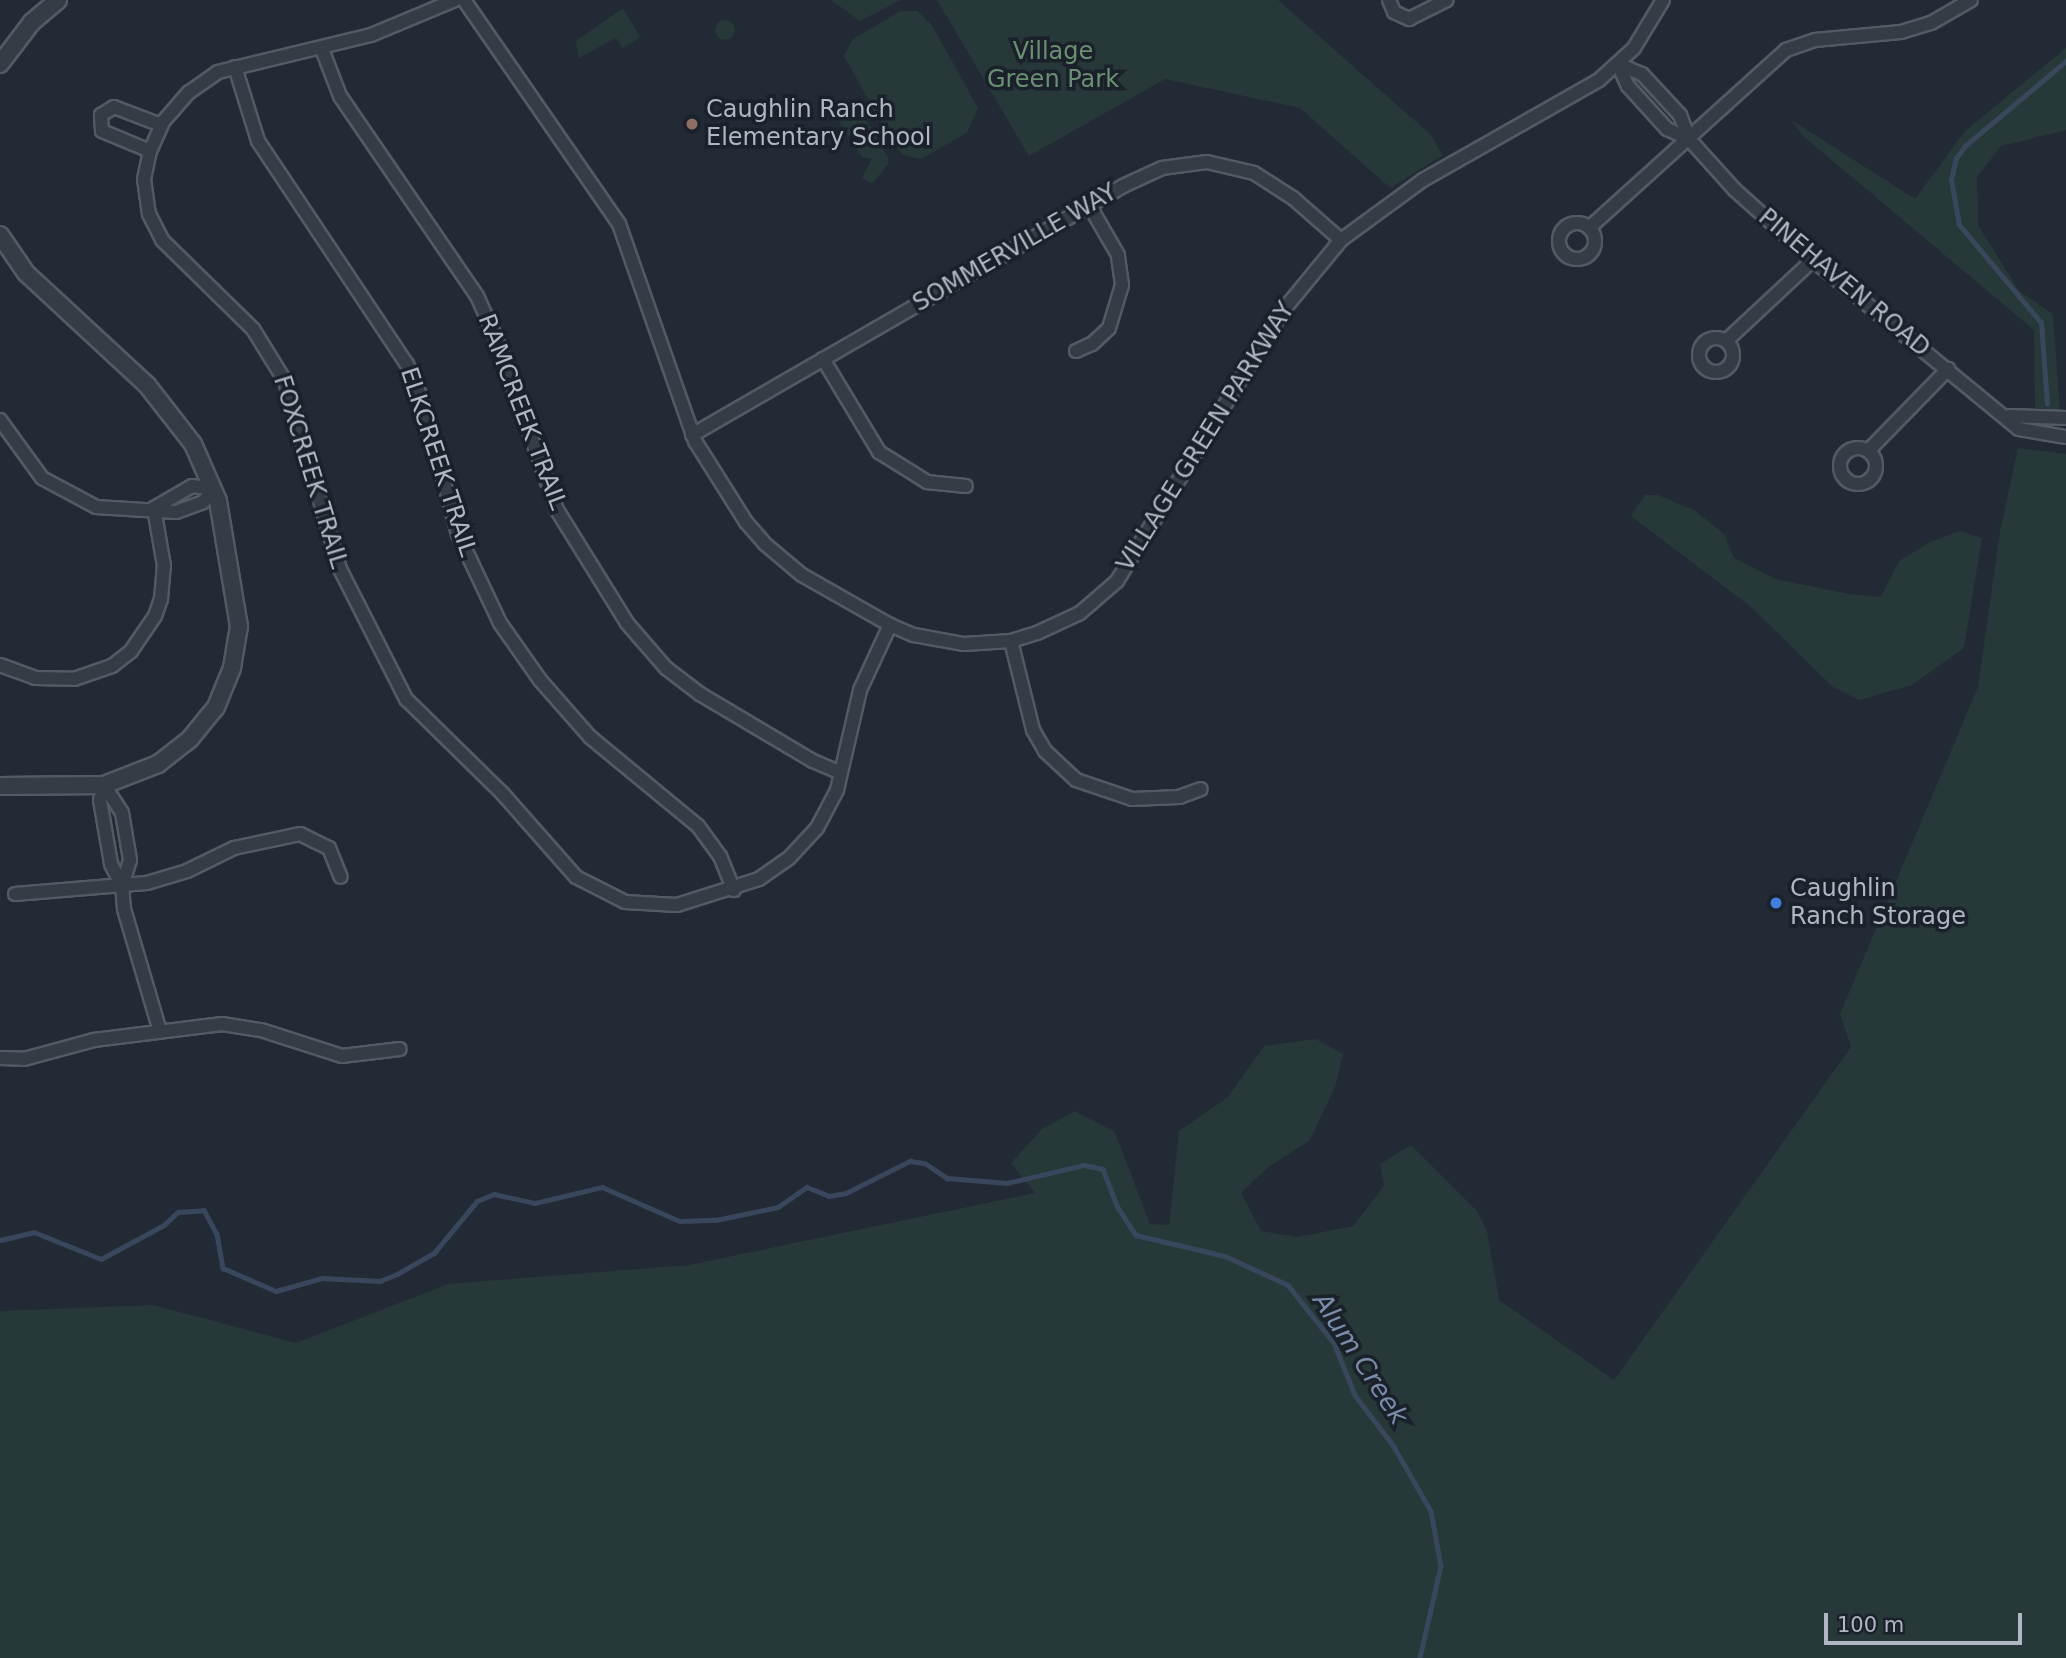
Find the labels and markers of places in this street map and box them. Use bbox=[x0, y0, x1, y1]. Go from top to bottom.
place label: Caughlin Ranch Elementary School bbox=[706, 96, 931, 152]
marker: Caughlin Ranch Elementary School bbox=[684, 116, 700, 132]
place label: Caughlin Ranch Storage bbox=[1790, 875, 1966, 931]
marker: Caughlin Ranch Storage bbox=[1768, 895, 1784, 911]

